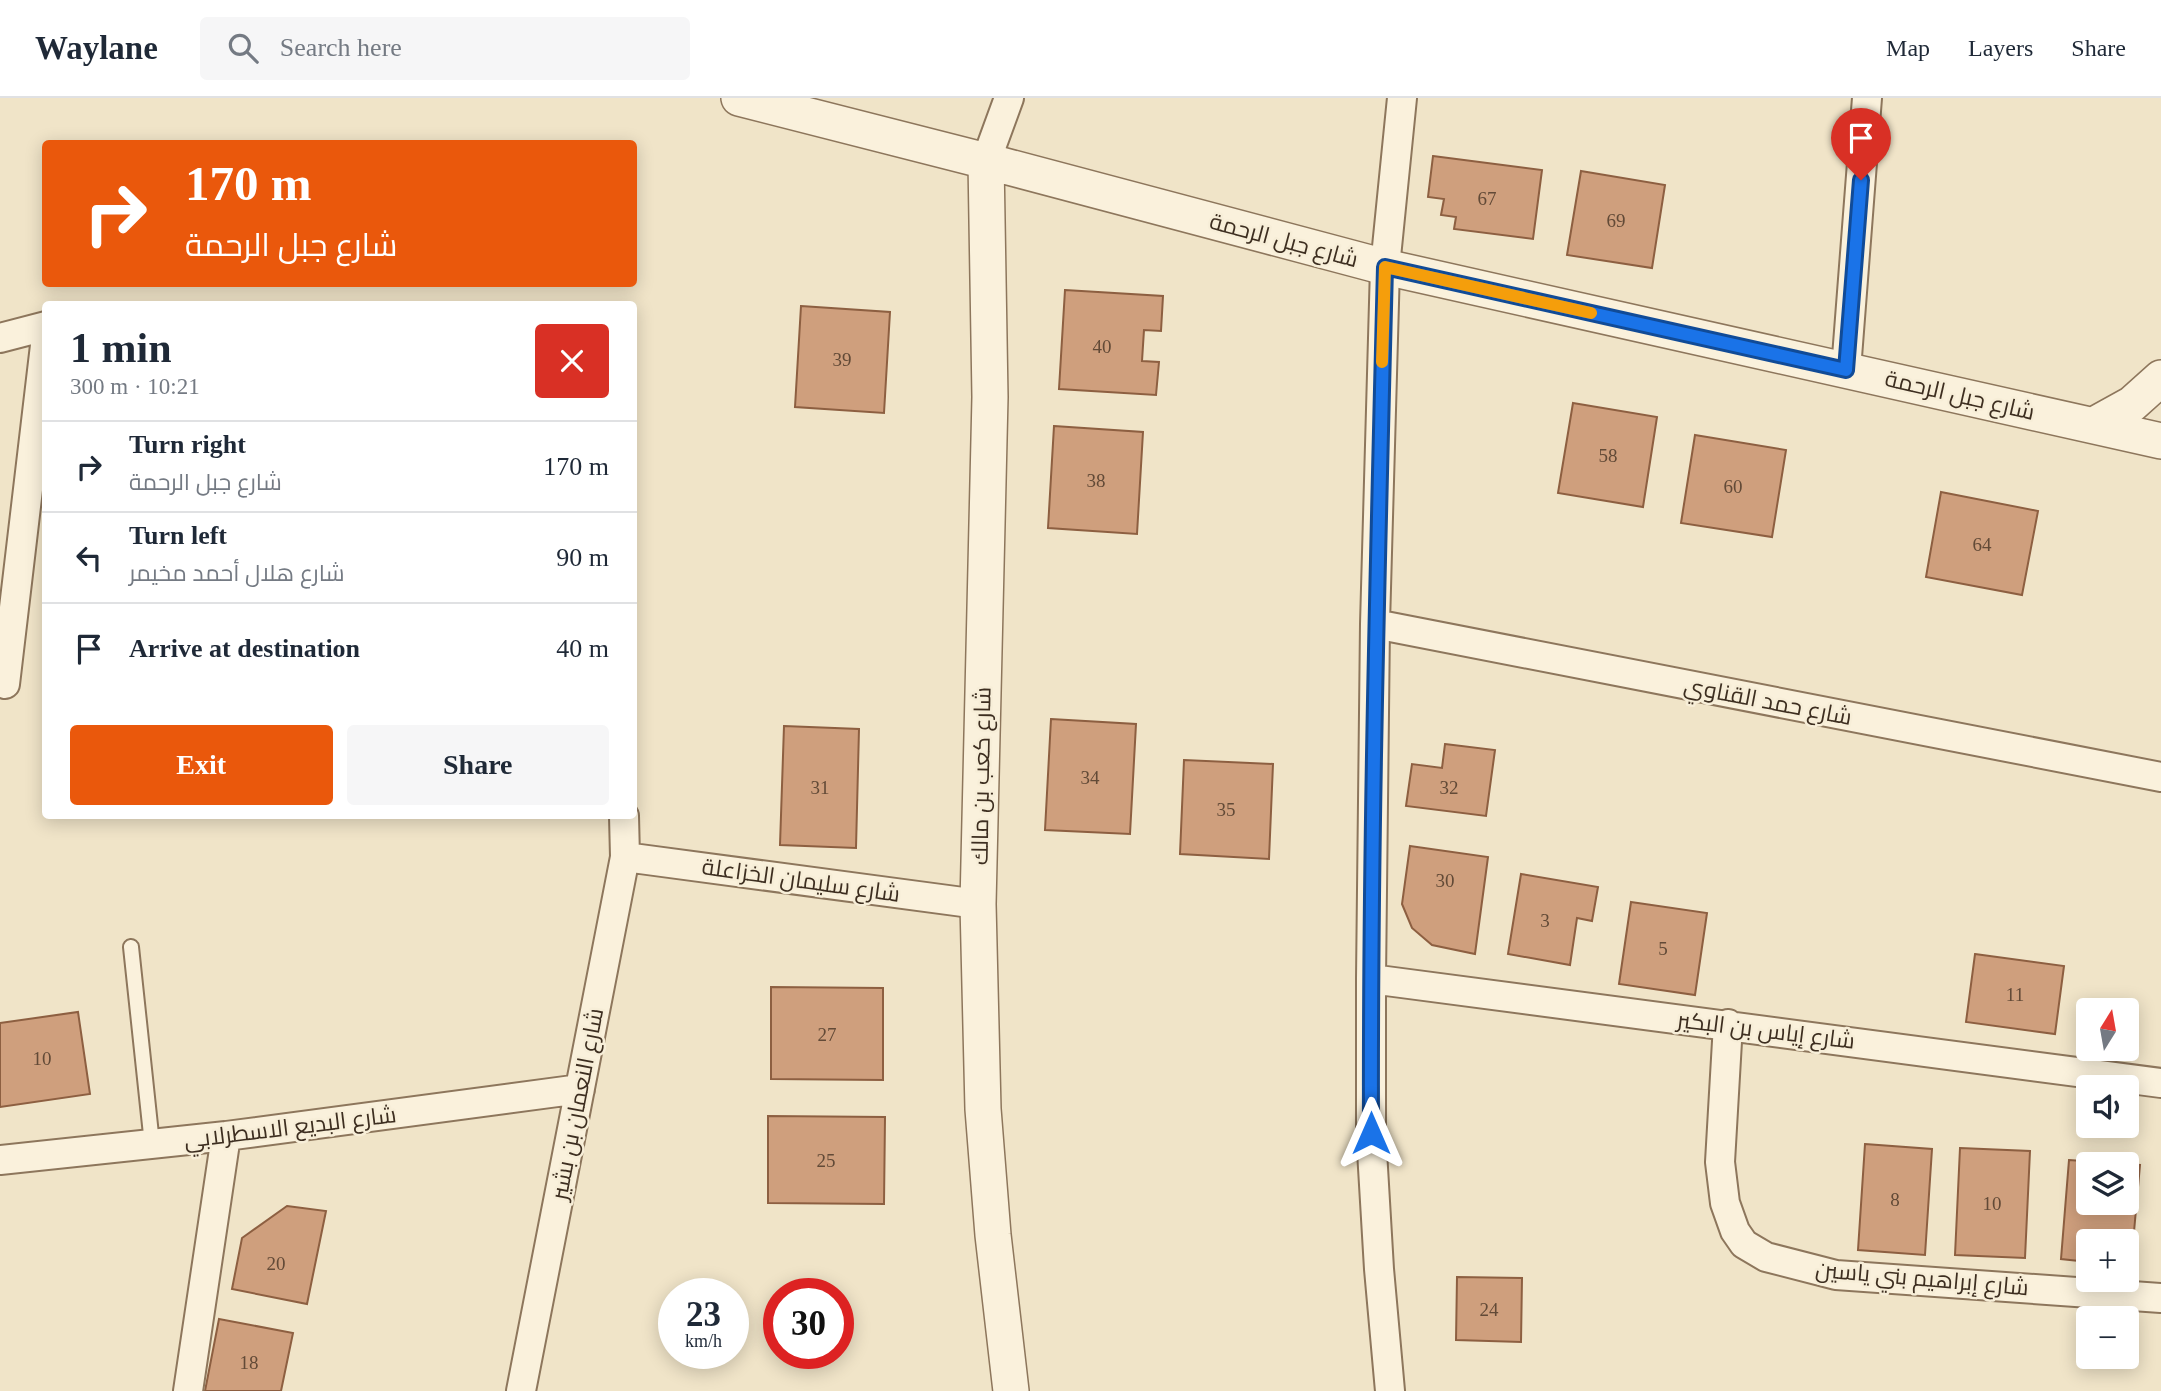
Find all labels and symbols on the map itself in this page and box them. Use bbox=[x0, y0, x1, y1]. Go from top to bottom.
pin bbox=[1831, 108, 1891, 180]
house number: 67 bbox=[1478, 188, 1497, 209]
street label: شارع جبل الرحمة bbox=[1206, 209, 1361, 275]
house number: 69 bbox=[1607, 210, 1626, 231]
house number: 40 bbox=[1093, 336, 1112, 357]
house number: 39 bbox=[833, 349, 852, 370]
street label: شارع جبل الرحمة bbox=[1882, 366, 2037, 428]
house number: 58 bbox=[1599, 445, 1618, 466]
house number: 38 bbox=[1087, 470, 1106, 491]
house number: 60 bbox=[1724, 476, 1743, 497]
house number: 64 bbox=[1973, 534, 1992, 555]
street label: شارع حمد القناوي bbox=[1681, 673, 1854, 735]
street label: شارع كعب بن مالك bbox=[967, 687, 999, 866]
house number: 34 bbox=[1081, 767, 1100, 788]
house number: 31 bbox=[811, 777, 830, 798]
house number: 32 bbox=[1440, 777, 1459, 798]
house number: 35 bbox=[1217, 799, 1236, 820]
street label: شارع سليمان الخزاعلة bbox=[700, 854, 902, 910]
house number: 30 bbox=[1436, 870, 1455, 891]
house number: 3 bbox=[1540, 910, 1550, 931]
house number: 5 bbox=[1658, 938, 1668, 959]
house number: 11 bbox=[2006, 984, 2024, 1005]
north arrow bbox=[2076, 998, 2138, 1060]
street label: شارع النعمان بن بشير bbox=[546, 1006, 611, 1205]
street label: شارع إياس بن البكير bbox=[1673, 1007, 1856, 1057]
house number: 27 bbox=[818, 1024, 837, 1045]
house number: 10 bbox=[33, 1048, 52, 1069]
position arrow bbox=[1334, 1096, 1408, 1170]
street label: شارع البديع الاسطرلابي bbox=[182, 1102, 398, 1158]
house number: 25 bbox=[817, 1150, 836, 1171]
house number: 8 bbox=[1890, 1189, 1900, 1210]
house number: 10 bbox=[1983, 1193, 2002, 1214]
house number: 20 bbox=[267, 1253, 286, 1274]
street label: شارع إبراهيم بني ياسين bbox=[1814, 1257, 2030, 1305]
speed limit sign: 30 bbox=[763, 1278, 854, 1369]
house number: 24 bbox=[1480, 1299, 1499, 1320]
house number: 18 bbox=[240, 1352, 259, 1373]

